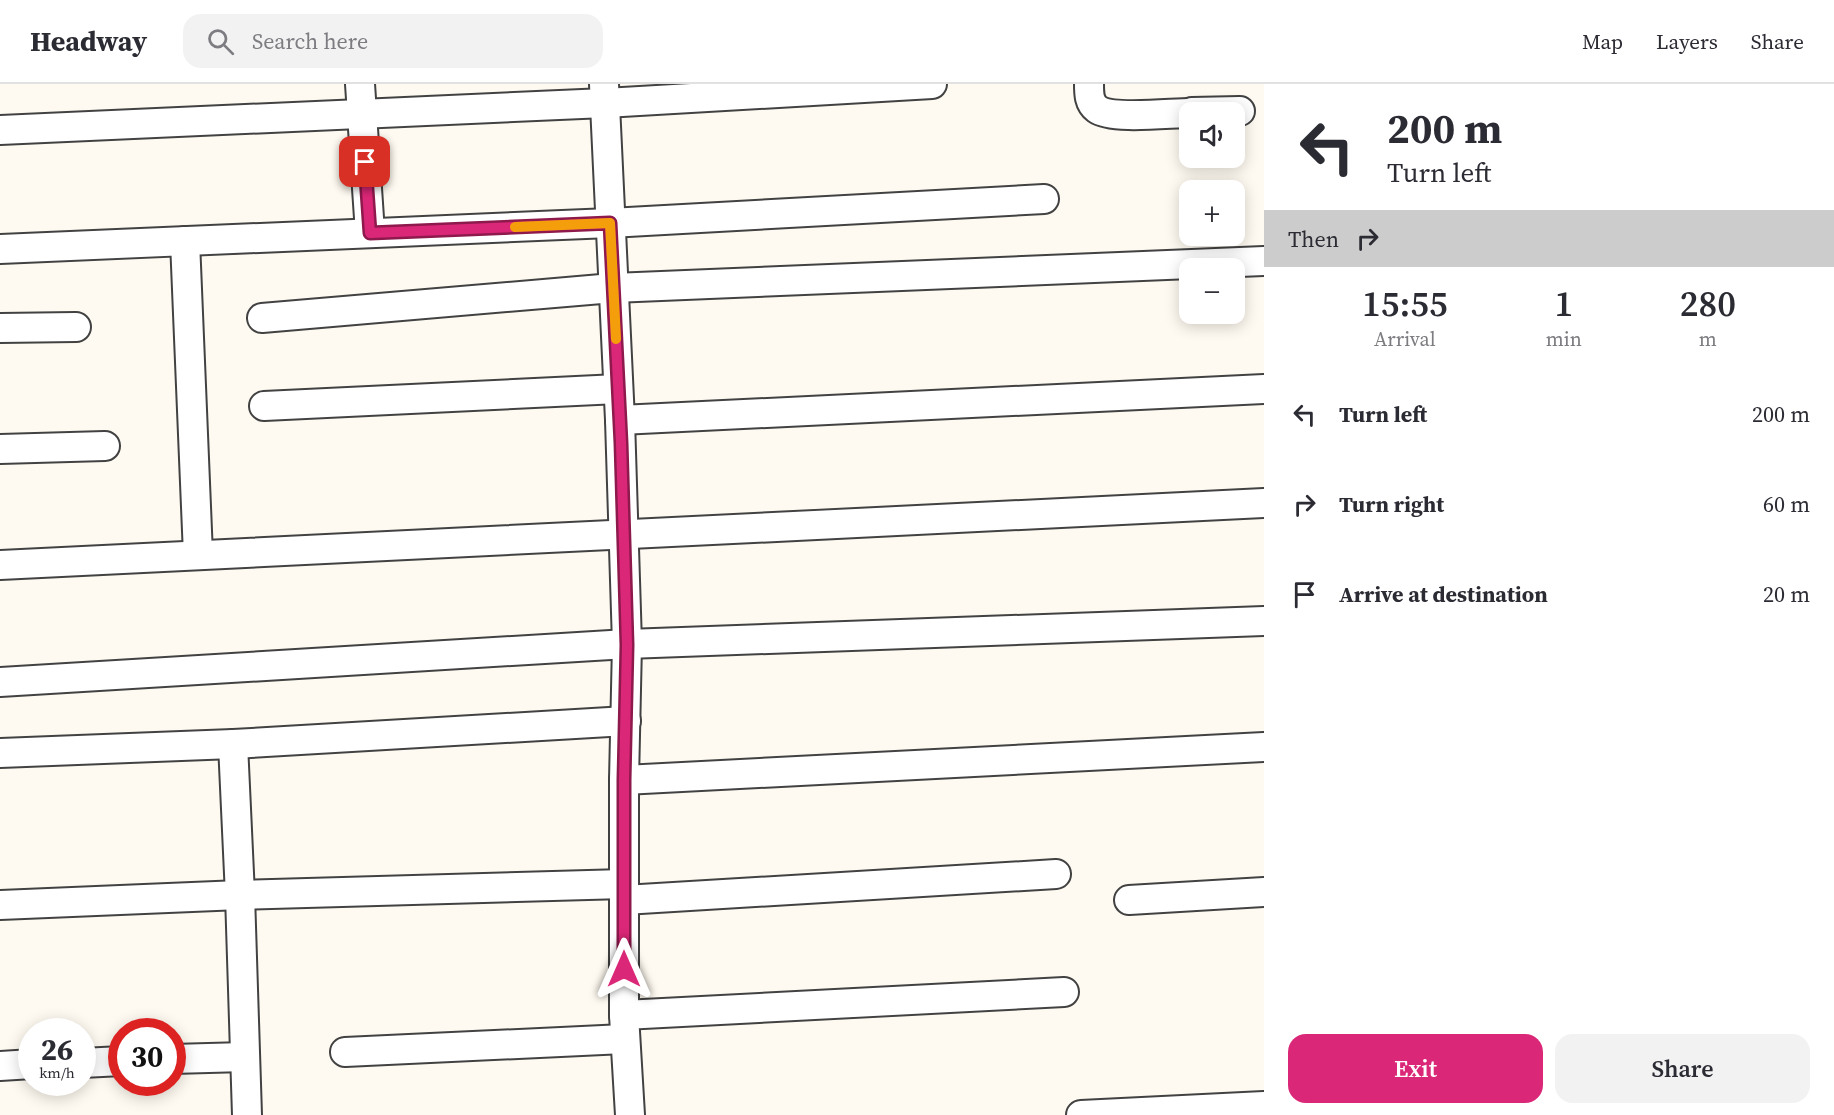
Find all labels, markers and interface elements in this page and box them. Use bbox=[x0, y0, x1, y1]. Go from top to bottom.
search box bbox=[183, 14, 603, 68]
text: Headway bbox=[30, 22, 147, 60]
icon: search bbox=[204, 25, 237, 58]
text: Search here bbox=[252, 26, 368, 56]
text: Map bbox=[1582, 27, 1623, 56]
text: Layers bbox=[1656, 27, 1718, 56]
text: Share bbox=[1751, 27, 1804, 56]
text: 200 m bbox=[1387, 99, 1502, 157]
map controls bbox=[1179, 102, 1245, 324]
button: sound bbox=[1179, 102, 1245, 168]
icon: left bbox=[1288, 108, 1366, 186]
pin bbox=[339, 136, 390, 187]
icon: arrive bbox=[348, 145, 381, 178]
text: Turn left bbox=[1387, 154, 1491, 191]
button: + bbox=[1179, 180, 1245, 246]
icon: right bbox=[1351, 222, 1384, 255]
text: Then bbox=[1288, 224, 1339, 254]
button: − bbox=[1179, 258, 1245, 324]
text: 15:55 bbox=[1362, 279, 1448, 328]
text: 1 bbox=[1554, 279, 1573, 328]
text: 280 bbox=[1680, 279, 1736, 328]
text: Arrival bbox=[1374, 325, 1436, 353]
text: min bbox=[1546, 325, 1582, 353]
text: m bbox=[1699, 325, 1717, 353]
icon: left bbox=[1288, 398, 1321, 431]
text: Turn left bbox=[1339, 399, 1427, 429]
text: 200 m bbox=[1752, 399, 1810, 429]
icon: right bbox=[1288, 488, 1321, 521]
text: Turn right bbox=[1339, 489, 1444, 519]
text: 60 m bbox=[1763, 489, 1810, 519]
icon: arrive bbox=[1288, 578, 1321, 611]
text: Arrive at destination bbox=[1339, 579, 1548, 609]
text: 20 m bbox=[1763, 579, 1810, 609]
position arrow bbox=[592, 937, 656, 1001]
speed limit sign: 30 bbox=[108, 1018, 186, 1096]
text: 26 bbox=[41, 1029, 73, 1070]
button: Exit bbox=[1288, 1034, 1543, 1103]
button: Share bbox=[1555, 1034, 1810, 1103]
text: km/h bbox=[39, 1062, 75, 1083]

